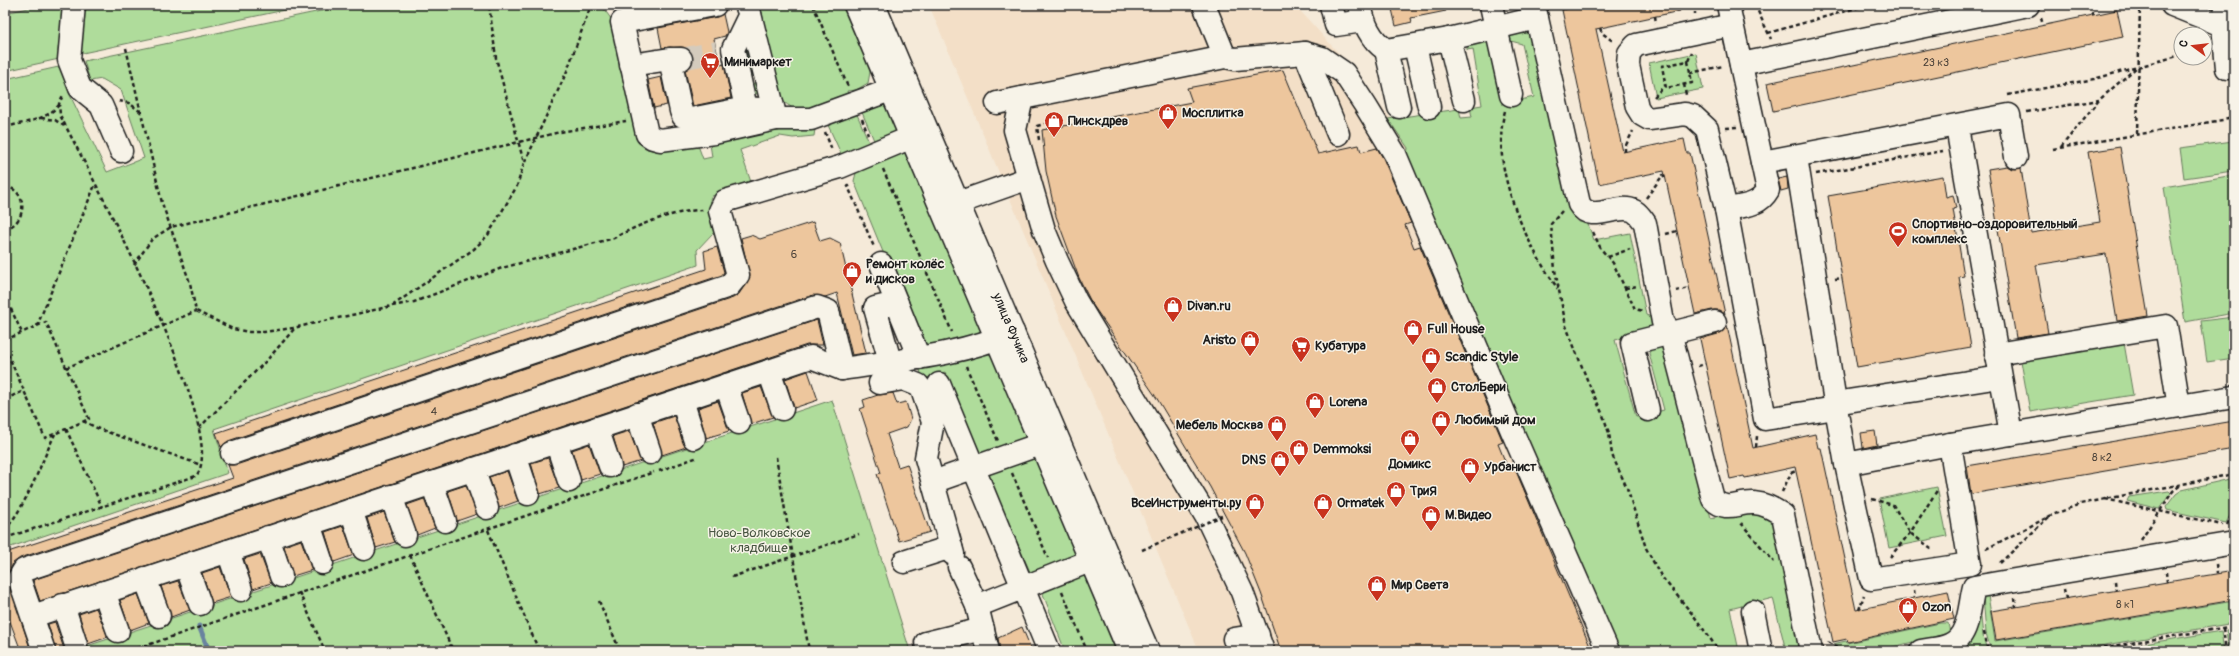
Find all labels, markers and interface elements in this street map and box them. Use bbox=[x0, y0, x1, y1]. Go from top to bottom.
north arrow bbox=[2173, 26, 2213, 66]
text: С bbox=[2177, 38, 2191, 49]
supermarket icon: Минимаркет bbox=[699, 51, 721, 79]
place label: Минимаркет bbox=[724, 54, 792, 70]
house number: 23 к3 bbox=[1923, 56, 1949, 69]
shop icon: Мосплитка bbox=[1157, 102, 1179, 130]
place label: Мосплитка bbox=[1182, 105, 1243, 121]
shop icon: Пинскдрев bbox=[1043, 110, 1065, 138]
place label: Пинскдрев bbox=[1068, 113, 1128, 129]
place label: Спортивно-оздоровительный комплекс bbox=[1912, 216, 2078, 247]
sports icon: Спортивно-оздоровительный комплекс bbox=[1887, 220, 1909, 248]
house number: 6 bbox=[791, 248, 797, 261]
place label: Ремонт колёс и дисков bbox=[865, 256, 945, 287]
shop icon: Ремонт колёс и дисков bbox=[841, 260, 863, 288]
street label: улица Фучика bbox=[989, 290, 1033, 365]
shop icon: Divan.ru bbox=[1162, 295, 1184, 323]
place label: Divan.ru bbox=[1187, 298, 1231, 314]
shop icon: Full House bbox=[1402, 318, 1424, 346]
place label: Full House bbox=[1427, 321, 1485, 337]
shop icon: Aristo bbox=[1239, 329, 1261, 357]
place label: Aristo bbox=[1203, 332, 1236, 348]
supermarket icon: Кубатура bbox=[1290, 335, 1312, 363]
place label: Кубатура bbox=[1315, 338, 1366, 354]
shop icon: Scandic Style bbox=[1420, 346, 1442, 374]
place label: Scandic Style bbox=[1445, 349, 1519, 365]
shop icon: СтолБери bbox=[1426, 376, 1448, 404]
place label: СтолБери bbox=[1451, 379, 1506, 395]
shop icon: Lorena bbox=[1304, 391, 1326, 419]
place label: Lorena bbox=[1329, 394, 1367, 410]
house number: 4 bbox=[431, 405, 438, 418]
shop icon: Любимый дом bbox=[1430, 409, 1452, 437]
place label: Любимый дом bbox=[1454, 412, 1536, 428]
shop icon: Мебель Москва bbox=[1266, 414, 1288, 442]
place label: Мебель Москва bbox=[1176, 417, 1263, 433]
shop icon: Домикс bbox=[1399, 428, 1421, 456]
shop icon: Demmoksi bbox=[1288, 438, 1310, 466]
place label: Demmoksi bbox=[1313, 441, 1372, 457]
shop icon: DNS bbox=[1269, 449, 1291, 477]
house number: 8 к2 bbox=[2092, 451, 2112, 464]
place label: DNS bbox=[1241, 452, 1266, 468]
place label: Домикс bbox=[1388, 456, 1432, 472]
shop icon: Урбанист bbox=[1459, 456, 1481, 484]
place label: Урбанист bbox=[1484, 459, 1537, 475]
shop icon: ТриЯ bbox=[1385, 480, 1407, 508]
place label: ТриЯ bbox=[1409, 483, 1437, 499]
shop icon: ВсеИнструменты.ру bbox=[1244, 492, 1266, 520]
shop icon: Ormatek bbox=[1312, 492, 1334, 520]
place label: ВсеИнструменты.ру bbox=[1131, 495, 1241, 511]
place label: Ormatek bbox=[1337, 495, 1385, 511]
shop icon: М.Видео bbox=[1420, 504, 1442, 532]
place label: М.Видео bbox=[1445, 507, 1492, 523]
park label: Ново-Волковское кладбище bbox=[708, 525, 811, 556]
shop icon: Мир Света bbox=[1366, 574, 1388, 602]
place label: Мир Света bbox=[1391, 577, 1449, 593]
shop icon: Ozon bbox=[1897, 596, 1919, 624]
house number: 8 к1 bbox=[2116, 598, 2134, 611]
place label: Ozon bbox=[1922, 599, 1952, 615]

